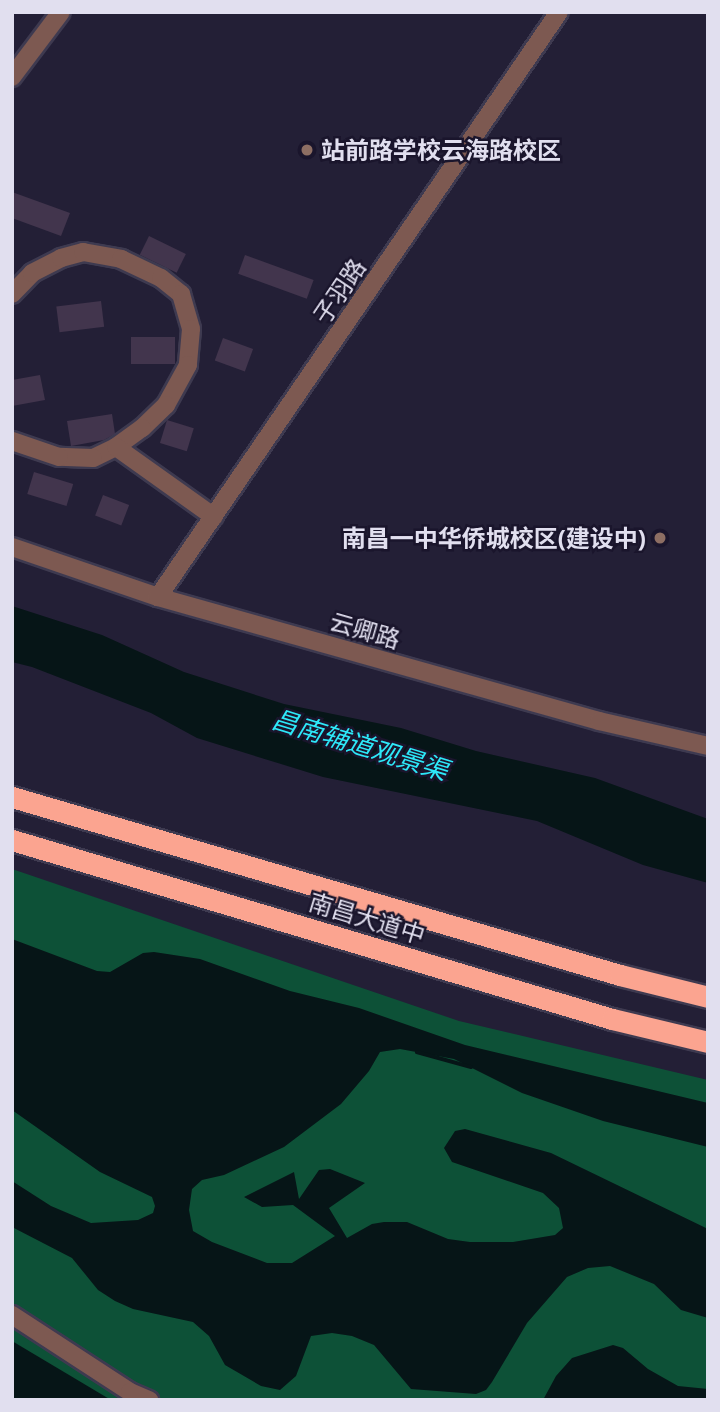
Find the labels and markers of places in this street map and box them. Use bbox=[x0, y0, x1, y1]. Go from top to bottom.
place label: 站前路学校云海路校区 bbox=[321, 136, 561, 164]
marker: 站前路学校云海路校区 bbox=[299, 142, 315, 158]
place label: 南昌一中华侨城校区(建设中) bbox=[342, 524, 646, 552]
marker: 南昌一中华侨城校区(建设中) bbox=[652, 530, 668, 546]

